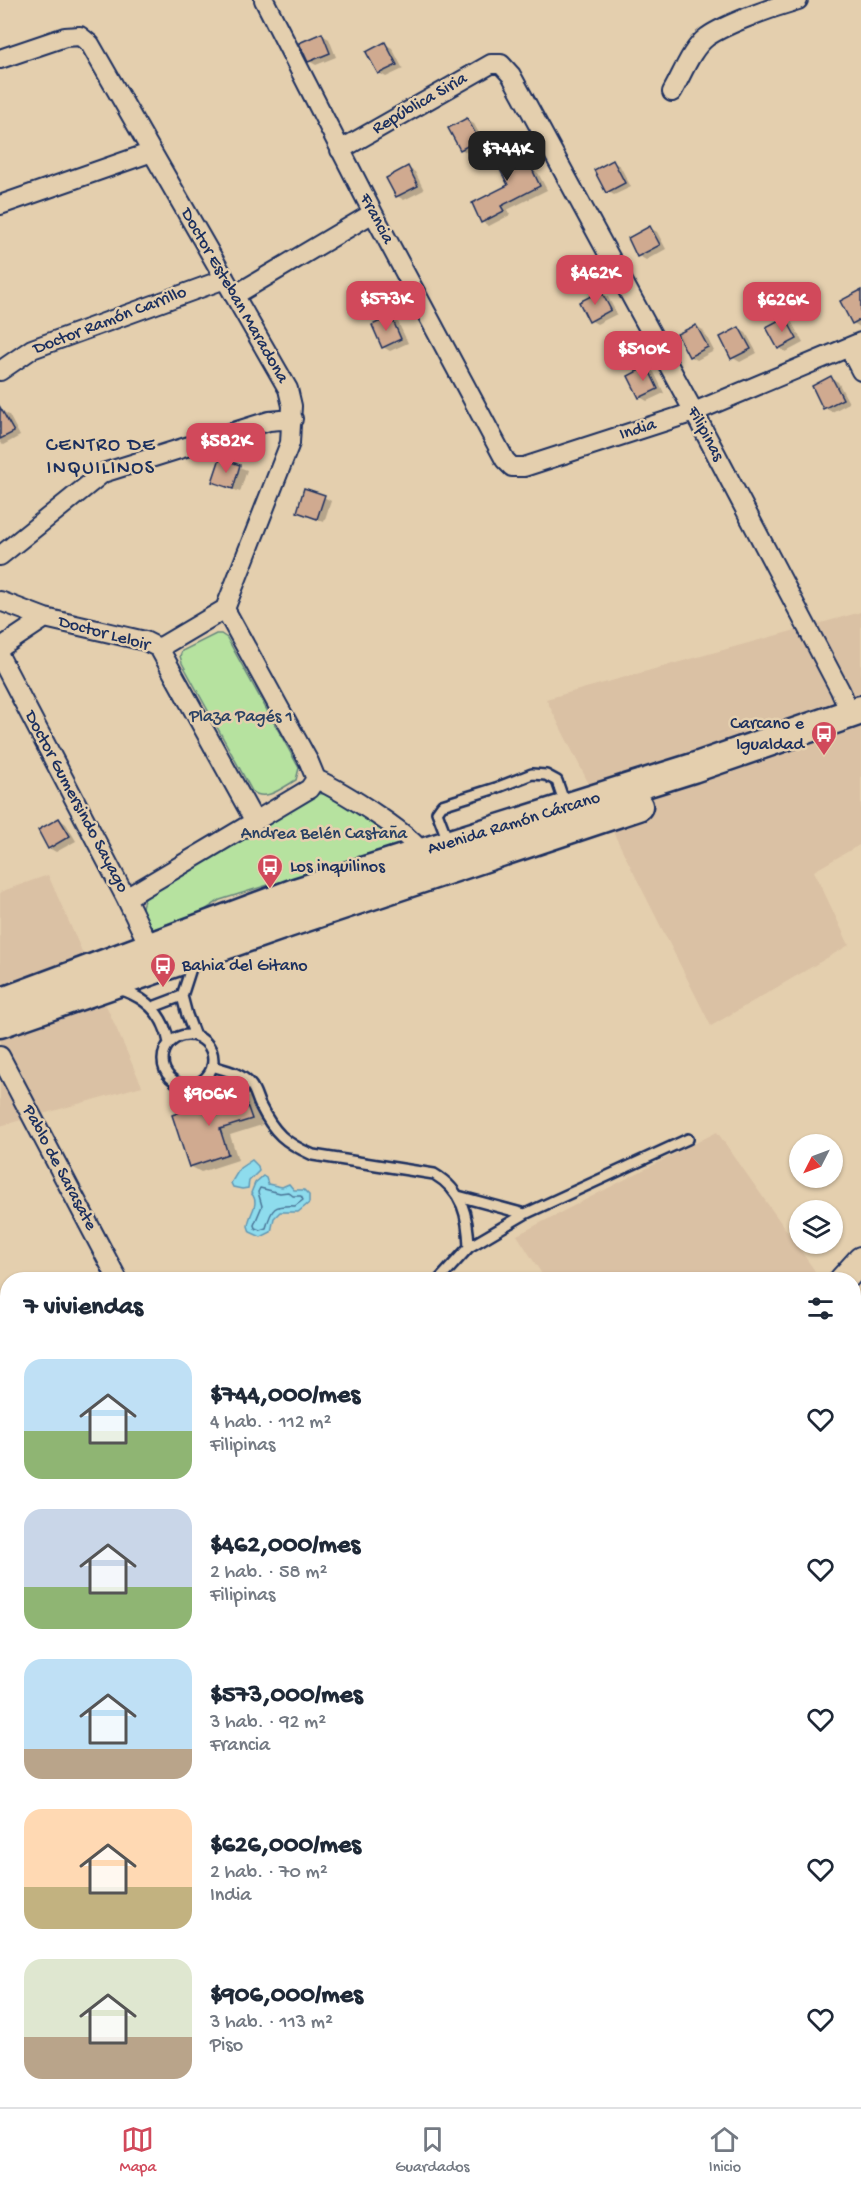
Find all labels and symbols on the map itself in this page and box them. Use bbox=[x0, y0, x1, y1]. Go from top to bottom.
street label: República Siria bbox=[369, 68, 472, 140]
pin: $744K bbox=[465, 131, 549, 182]
street label: Francia bbox=[354, 189, 398, 249]
street label: Doctor Esteban Maradona bbox=[175, 204, 293, 388]
pin: $462K bbox=[553, 255, 637, 306]
pin: $573K bbox=[344, 281, 428, 332]
street label: Doctor Ramón Carrillo bbox=[29, 282, 190, 360]
pin: $626K bbox=[740, 282, 824, 333]
pin: $510K bbox=[601, 331, 685, 382]
street label: Filipinas bbox=[681, 402, 729, 466]
street label: India bbox=[617, 414, 660, 446]
pin: $582K bbox=[184, 423, 268, 474]
district label: CENTRO DE INQUILINOS bbox=[46, 435, 156, 481]
street label: Doctor Leloir bbox=[55, 611, 154, 657]
street label: Doctor Gumersindo Sayago bbox=[19, 707, 133, 896]
park label: Plaza Pagés 1 bbox=[188, 707, 293, 728]
place label: Carcano e Igualdad bbox=[730, 714, 805, 756]
bus stop icon: Carcano e Igualdad bbox=[809, 719, 839, 757]
street label: Avenida Ramón Cárcano bbox=[425, 788, 603, 860]
park label: Andrea Belén Castaña bbox=[241, 824, 408, 845]
bus stop icon: Los inquilinos bbox=[255, 852, 285, 890]
place label: Los inquilinos bbox=[290, 857, 386, 878]
bus stop icon: Bahia del Gitano bbox=[148, 951, 178, 989]
place label: Bahia del Gitano bbox=[181, 956, 308, 977]
pin: $906K bbox=[167, 1076, 251, 1127]
street label: Pablo de Sarasate bbox=[17, 1101, 101, 1235]
north arrow bbox=[789, 1134, 843, 1188]

